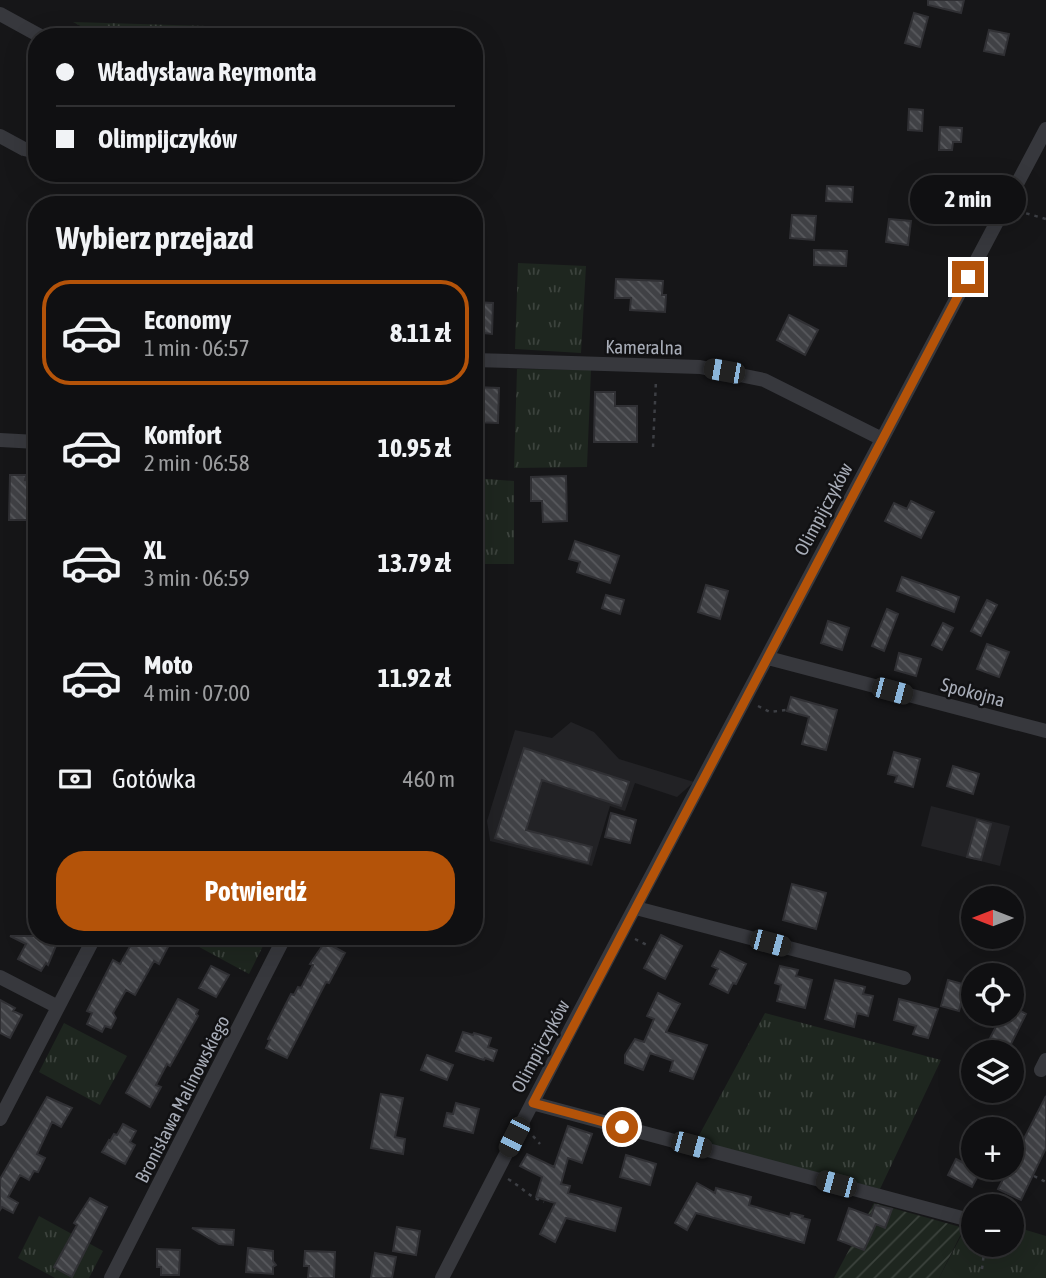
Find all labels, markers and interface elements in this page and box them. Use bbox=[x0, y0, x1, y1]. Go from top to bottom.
text: Władysława Reymonta bbox=[98, 57, 316, 87]
text: Olimpijczyków bbox=[98, 124, 237, 154]
callout: 2 min bbox=[910, 176, 1026, 224]
text: 2 min bbox=[945, 186, 991, 212]
text: Wybierz przejazd bbox=[56, 219, 254, 256]
route end bbox=[952, 261, 984, 293]
icon: car bbox=[60, 301, 123, 364]
text: Economy bbox=[144, 305, 231, 335]
text: 8.11 zł bbox=[390, 318, 451, 348]
text: 1 min · 06:57 bbox=[144, 335, 250, 361]
street label: Kameralna bbox=[605, 335, 683, 359]
car bbox=[702, 357, 747, 385]
icon: car bbox=[60, 416, 123, 479]
text: Komfort bbox=[144, 420, 221, 450]
text: 10.95 zł bbox=[378, 433, 451, 463]
text: 2 min · 06:58 bbox=[144, 450, 250, 476]
street label: Olimpijczyków bbox=[789, 458, 857, 559]
icon: car bbox=[60, 531, 123, 594]
text: XL bbox=[144, 535, 166, 565]
text: 13.79 zł bbox=[378, 548, 451, 578]
text: 3 min · 06:59 bbox=[144, 565, 250, 591]
icon: car bbox=[60, 646, 123, 709]
text: Moto bbox=[144, 650, 193, 680]
text: 11.92 zł bbox=[378, 663, 451, 693]
street label: Spokojna bbox=[939, 673, 1007, 711]
car bbox=[869, 675, 916, 707]
text: 4 min · 07:00 bbox=[144, 680, 250, 706]
icon: cash bbox=[56, 760, 94, 798]
text: Gotówka bbox=[112, 764, 196, 794]
text: 460 m bbox=[403, 766, 455, 792]
button: Potwierdź bbox=[56, 851, 455, 931]
north arrow bbox=[961, 886, 1024, 948]
map controls bbox=[961, 886, 1024, 1257]
car bbox=[747, 927, 794, 959]
button: locate bbox=[961, 963, 1024, 1026]
street label: Olimpijczyków bbox=[506, 995, 574, 1096]
street label: Bronisława Malinowskiego bbox=[130, 1012, 234, 1186]
button: layers bbox=[961, 1040, 1024, 1103]
route start bbox=[606, 1111, 638, 1143]
car bbox=[496, 1114, 533, 1160]
button: + bbox=[961, 1117, 1024, 1180]
car bbox=[668, 1129, 715, 1161]
car bbox=[813, 1168, 860, 1200]
button: − bbox=[961, 1194, 1024, 1257]

